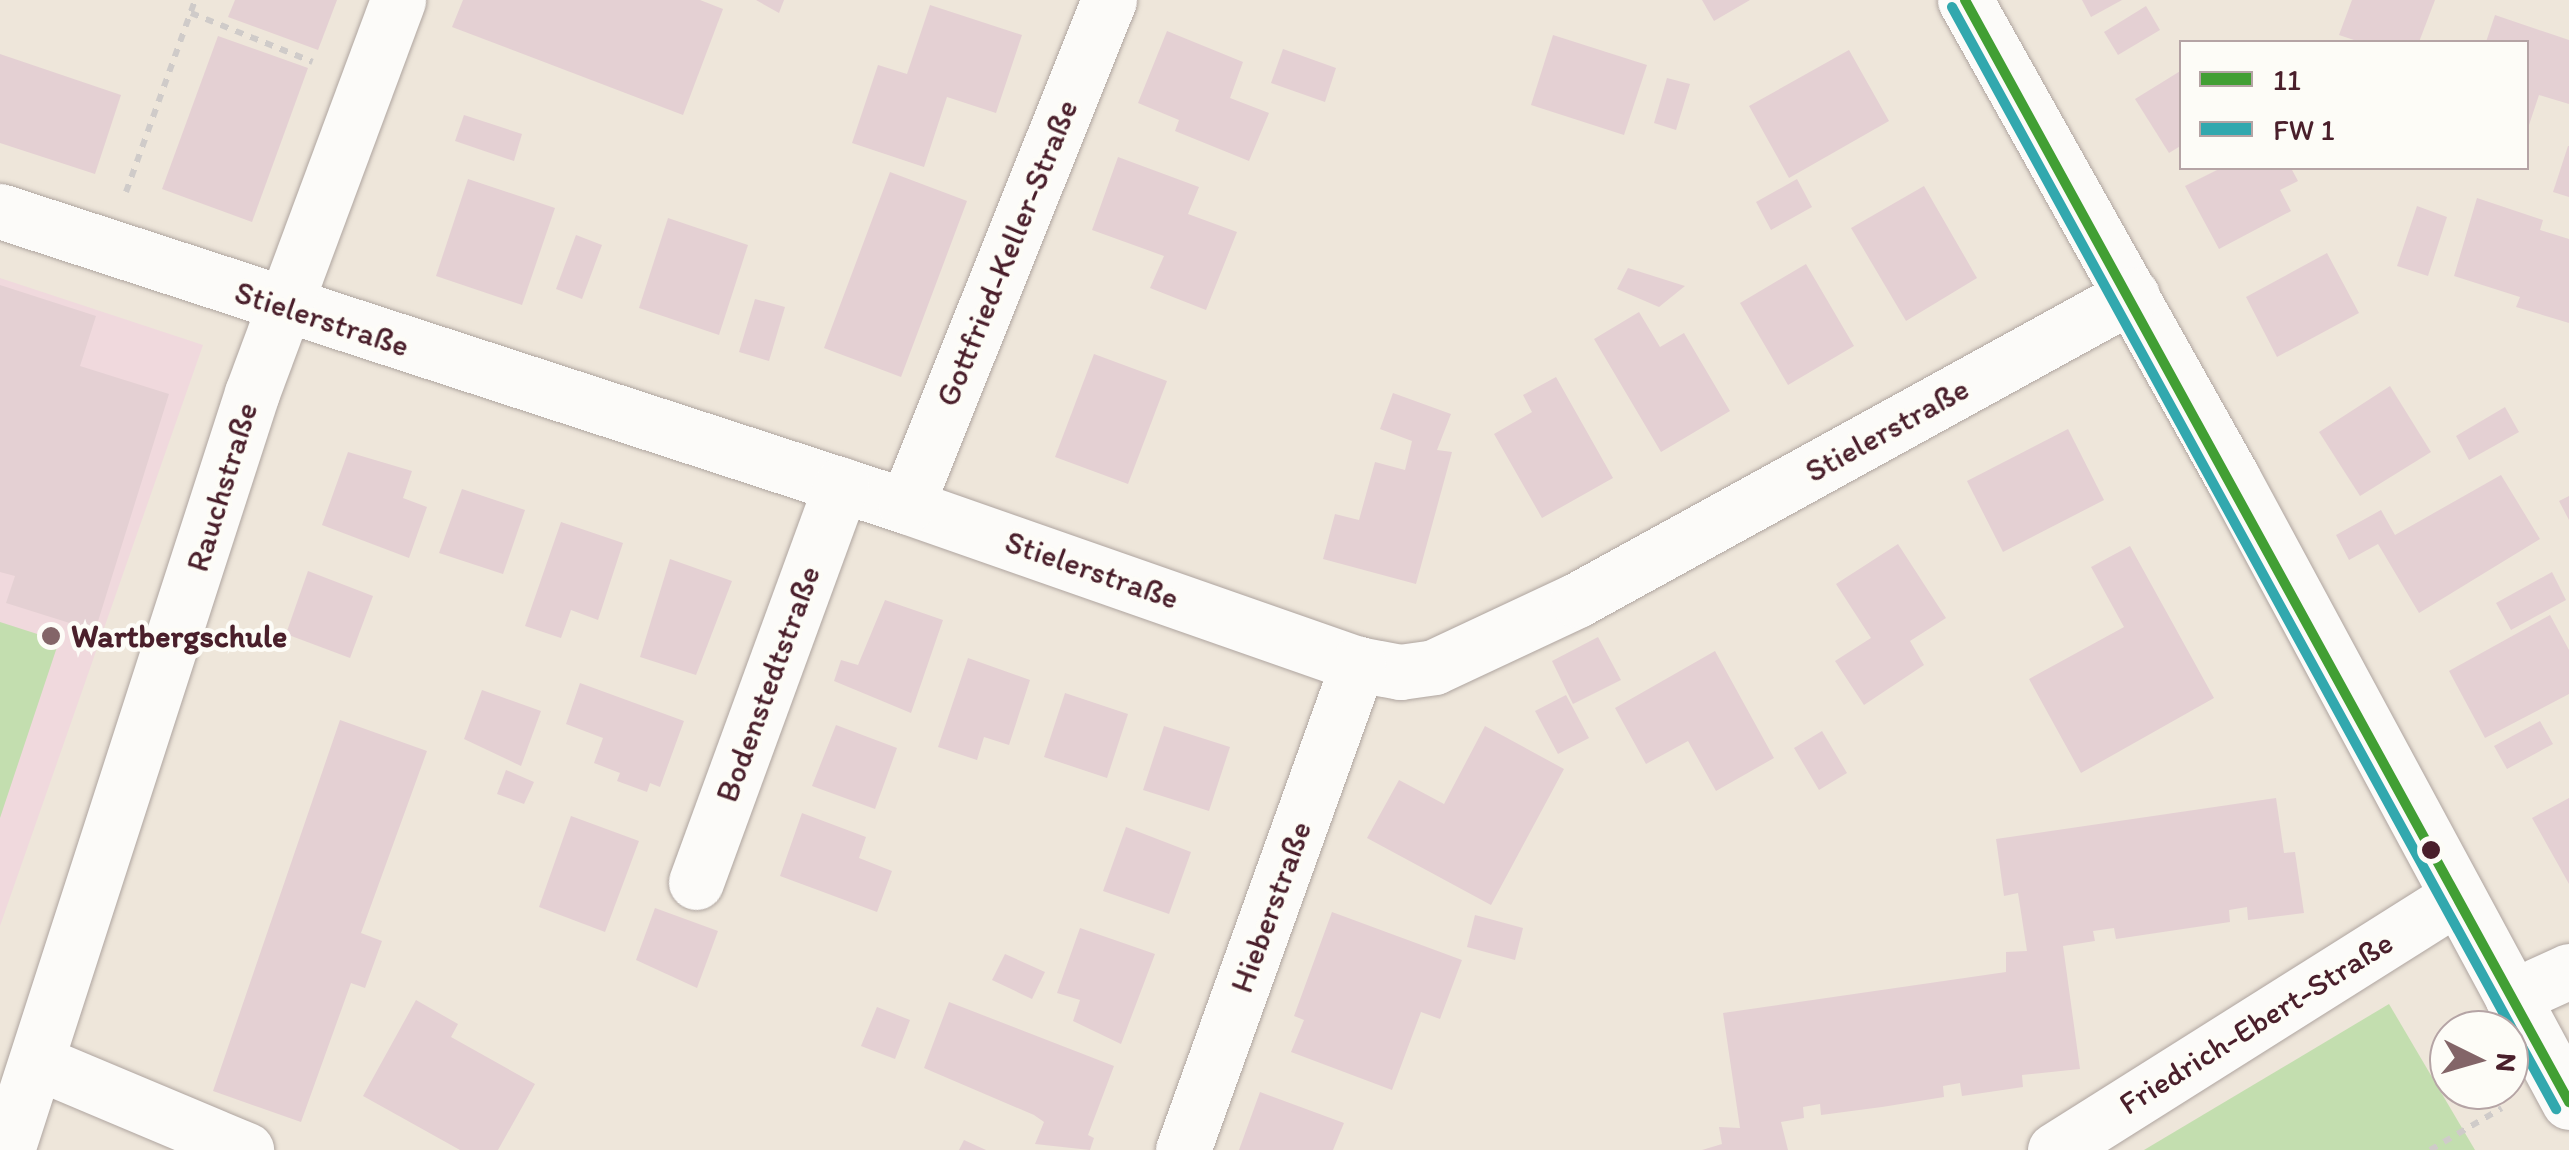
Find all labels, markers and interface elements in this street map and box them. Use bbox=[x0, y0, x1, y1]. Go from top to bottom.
legend bbox=[2179, 40, 2529, 170]
text: 11 bbox=[2273, 61, 2301, 98]
street label: Gottfried-Keller-Straße bbox=[928, 94, 1086, 412]
text: FW 1 bbox=[2273, 111, 2335, 148]
street label: Stielerstraße bbox=[230, 273, 414, 365]
street label: Stielerstraße bbox=[1799, 369, 1975, 491]
street label: Rauchstraße bbox=[178, 398, 266, 576]
street label: Stielerstraße bbox=[1000, 522, 1184, 618]
street label: Bodenstedtstraße bbox=[707, 561, 829, 807]
place label: Wartbergschule bbox=[71, 617, 287, 655]
marker: Wartbergschule bbox=[40, 625, 62, 647]
street label: Hieberstraße bbox=[1222, 816, 1320, 998]
unlabelled marker bbox=[2421, 840, 2441, 860]
street label: Friedrich-Ebert-Straße bbox=[2112, 923, 2400, 1123]
north arrow bbox=[2429, 1010, 2529, 1110]
text: N bbox=[2489, 1052, 2525, 1073]

